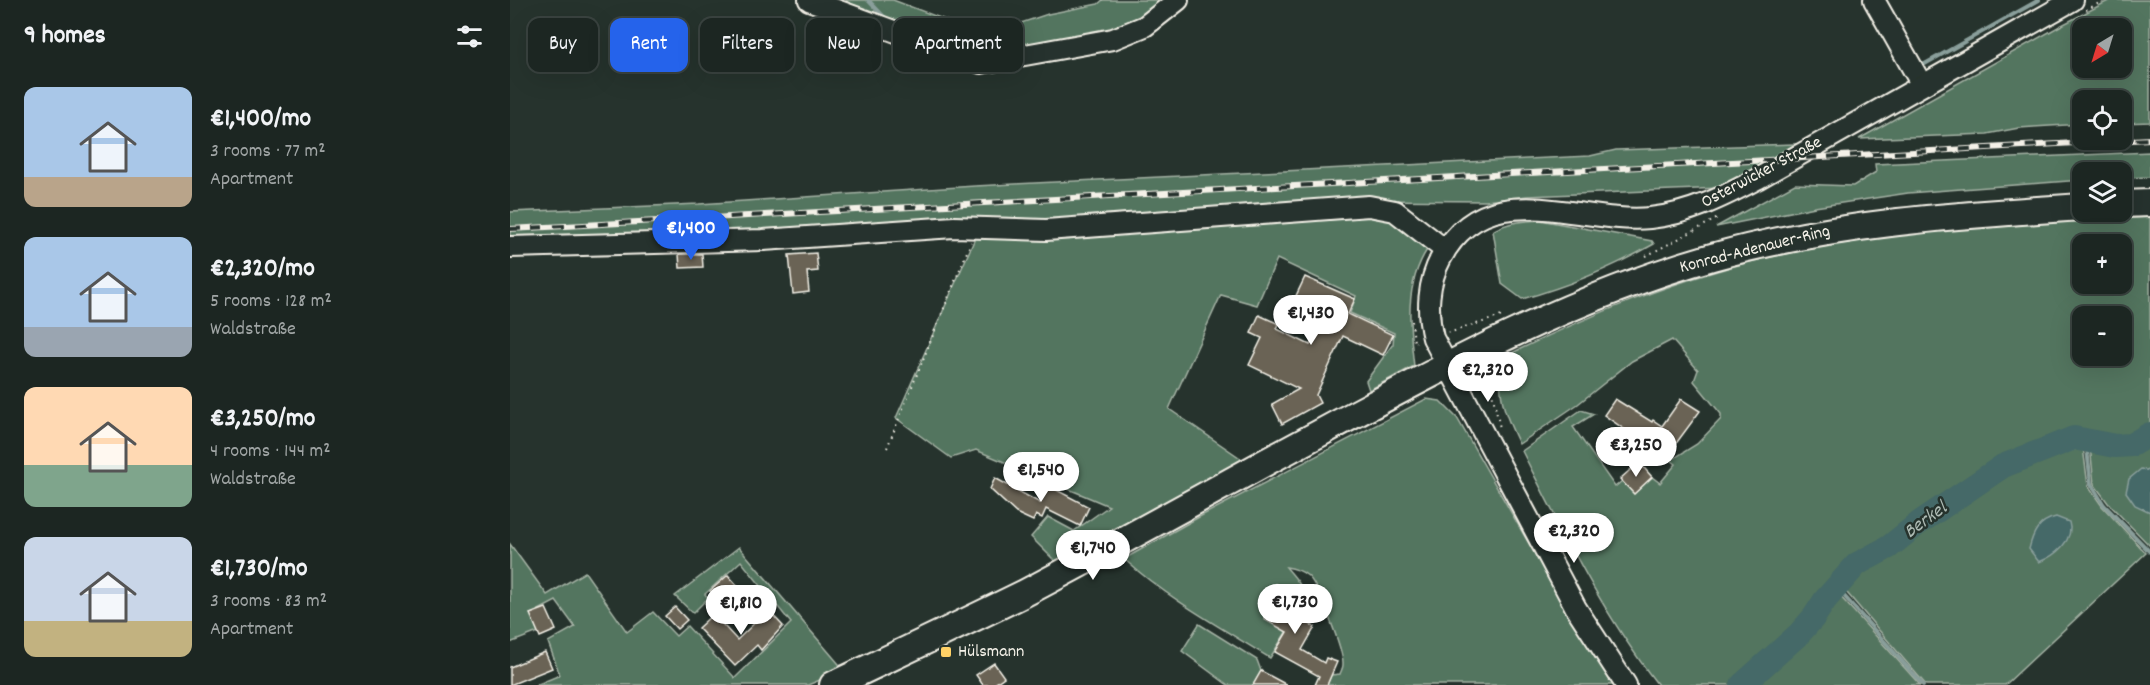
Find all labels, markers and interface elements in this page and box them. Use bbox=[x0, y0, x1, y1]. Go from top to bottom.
text: 9 homes bbox=[24, 18, 106, 55]
chip: Buy bbox=[528, 18, 598, 72]
chip: Rent bbox=[610, 18, 688, 72]
chip: Filters bbox=[700, 18, 794, 72]
chip: New bbox=[806, 18, 881, 72]
chip: Apartment bbox=[893, 18, 1023, 72]
north arrow bbox=[2072, 18, 2132, 78]
map controls bbox=[2072, 18, 2132, 366]
icon: filters bbox=[453, 20, 486, 53]
button: locate bbox=[2072, 90, 2132, 150]
text: €1,400/mo bbox=[210, 101, 311, 138]
icon: home bbox=[72, 111, 144, 183]
street label: Osterwicker Straße bbox=[1697, 131, 1827, 215]
text: 3 rooms · 77 m² bbox=[210, 138, 326, 166]
button: layers bbox=[2072, 162, 2132, 222]
text: Apartment bbox=[210, 166, 293, 194]
pin: €1,400 bbox=[642, 210, 740, 261]
text: €1,400 bbox=[666, 215, 716, 243]
street label: Konrad-Adenauer-Ring bbox=[1677, 219, 1833, 281]
button: + bbox=[2072, 234, 2132, 294]
text: €2,320/mo bbox=[210, 251, 315, 288]
icon: home bbox=[72, 261, 144, 333]
text: 5 rooms · 128 m² bbox=[210, 288, 332, 316]
pin: €1,430 bbox=[1262, 295, 1360, 346]
text: €1,430 bbox=[1287, 300, 1335, 328]
button: − bbox=[2072, 306, 2132, 366]
text: Waldstraße bbox=[210, 316, 296, 344]
pin: €2,320 bbox=[1439, 352, 1537, 403]
text: €2,320 bbox=[1462, 357, 1514, 385]
text: €3,250/mo bbox=[210, 401, 315, 438]
icon: home bbox=[72, 411, 144, 483]
pin: €3,250 bbox=[1587, 427, 1685, 478]
text: €3,250 bbox=[1610, 432, 1662, 460]
text: 4 rooms · 144 m² bbox=[210, 438, 331, 466]
pin: €1,540 bbox=[992, 452, 1090, 503]
text: €1,540 bbox=[1017, 457, 1065, 485]
text: Waldstraße bbox=[210, 466, 296, 494]
water label: Berkel bbox=[1899, 494, 1955, 546]
pin: €2,320 bbox=[1525, 513, 1623, 564]
text: €2,320 bbox=[1548, 518, 1600, 546]
pin: €1,740 bbox=[1044, 530, 1142, 581]
text: €1,740 bbox=[1070, 535, 1116, 563]
text: €1,730/mo bbox=[210, 551, 308, 588]
icon: home bbox=[72, 561, 144, 633]
pin: €1,730 bbox=[1246, 584, 1344, 635]
pin: €1,810 bbox=[692, 585, 790, 636]
text: 3 rooms · 83 m² bbox=[210, 588, 327, 616]
text: €1,730 bbox=[1272, 589, 1318, 617]
text: €1,810 bbox=[720, 590, 762, 618]
text: Apartment bbox=[210, 616, 293, 644]
place label: Hülsmann bbox=[958, 640, 1024, 665]
marker: Hülsmann bbox=[939, 645, 953, 659]

